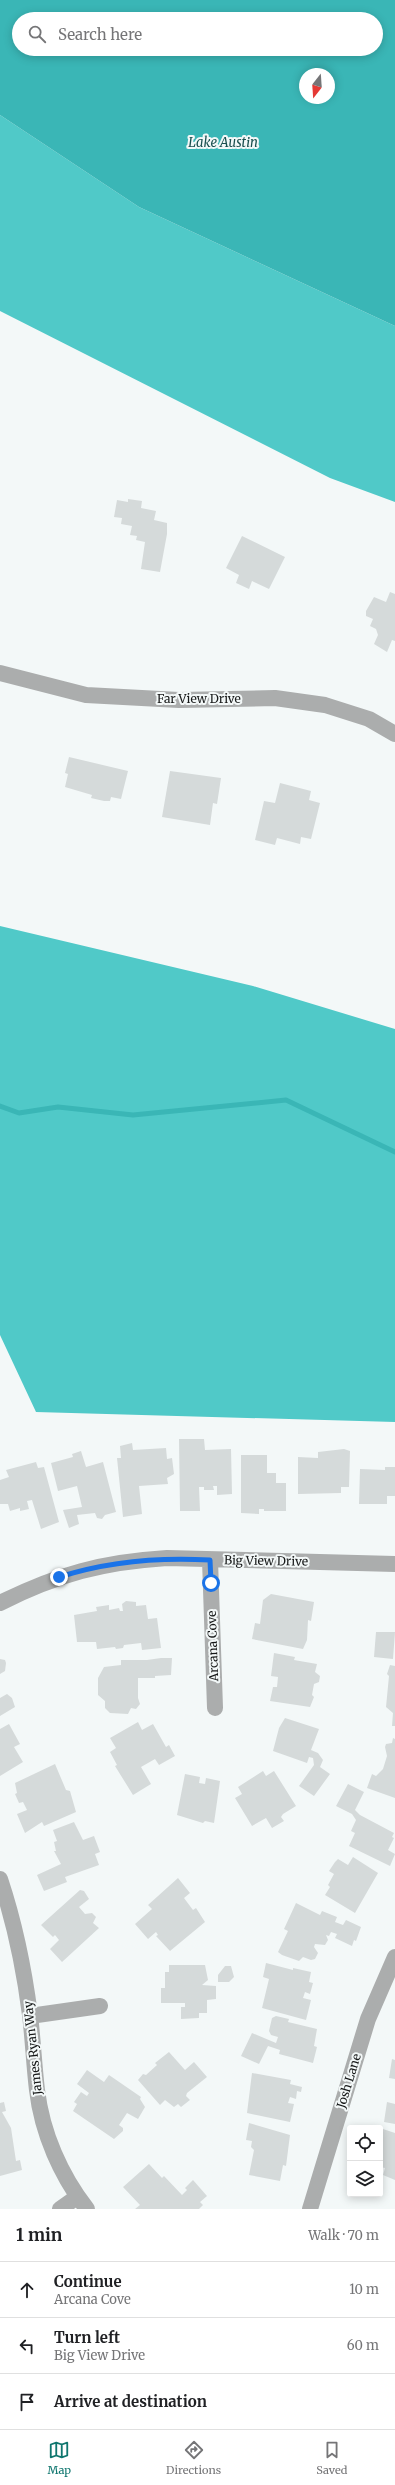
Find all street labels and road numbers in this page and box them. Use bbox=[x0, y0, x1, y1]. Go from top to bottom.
street label: Far View Drive bbox=[157, 691, 241, 706]
street label: Big View Drive bbox=[224, 1552, 308, 1569]
street label: Arcana Cove bbox=[204, 1610, 221, 1683]
street label: James Ryan Way bbox=[20, 2000, 45, 2097]
street label: Josh Lane bbox=[333, 2052, 364, 2111]

